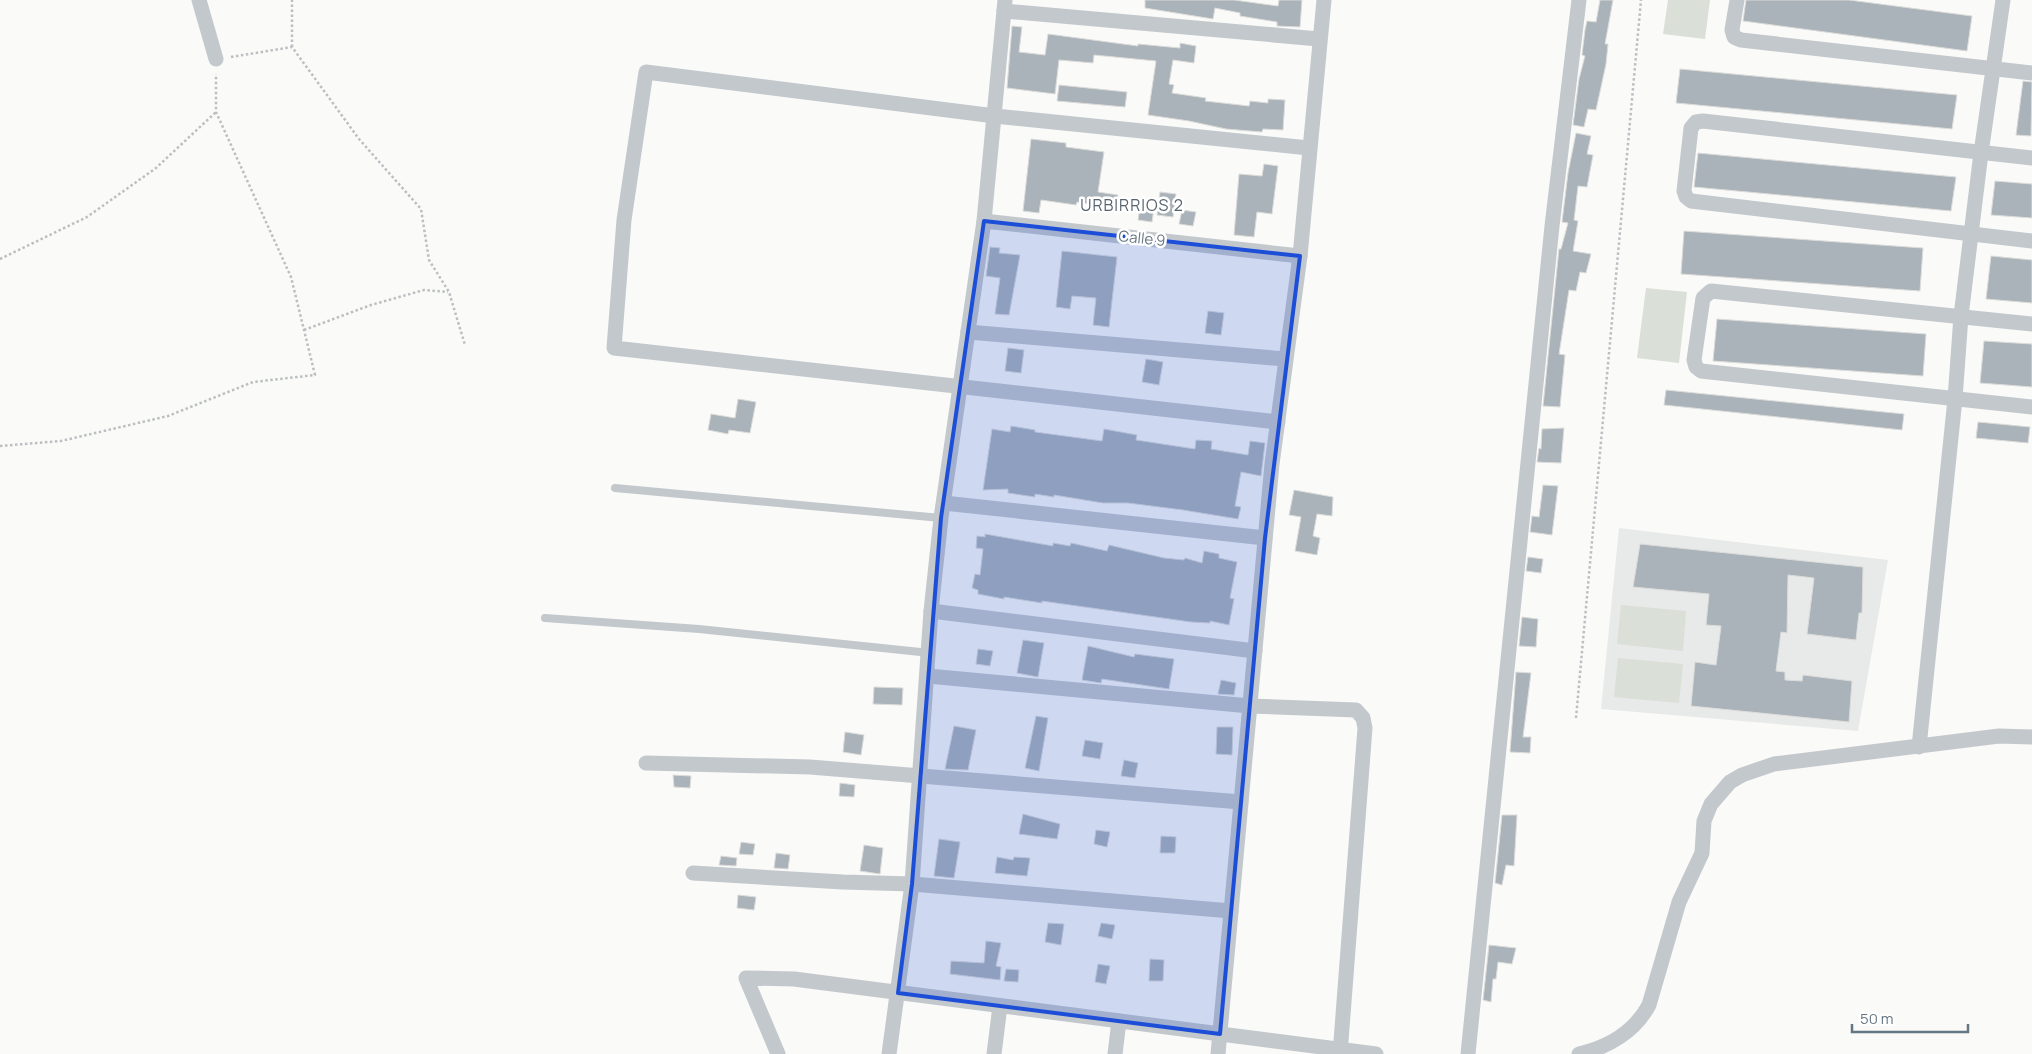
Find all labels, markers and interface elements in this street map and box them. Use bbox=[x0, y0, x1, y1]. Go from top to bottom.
district label: URBIRRIOS 2 bbox=[1080, 194, 1184, 216]
street label: Calle 9 bbox=[1117, 225, 1167, 251]
scale bar bbox=[1852, 1002, 1968, 1034]
text: 50 m bbox=[1860, 1008, 1894, 1029]

